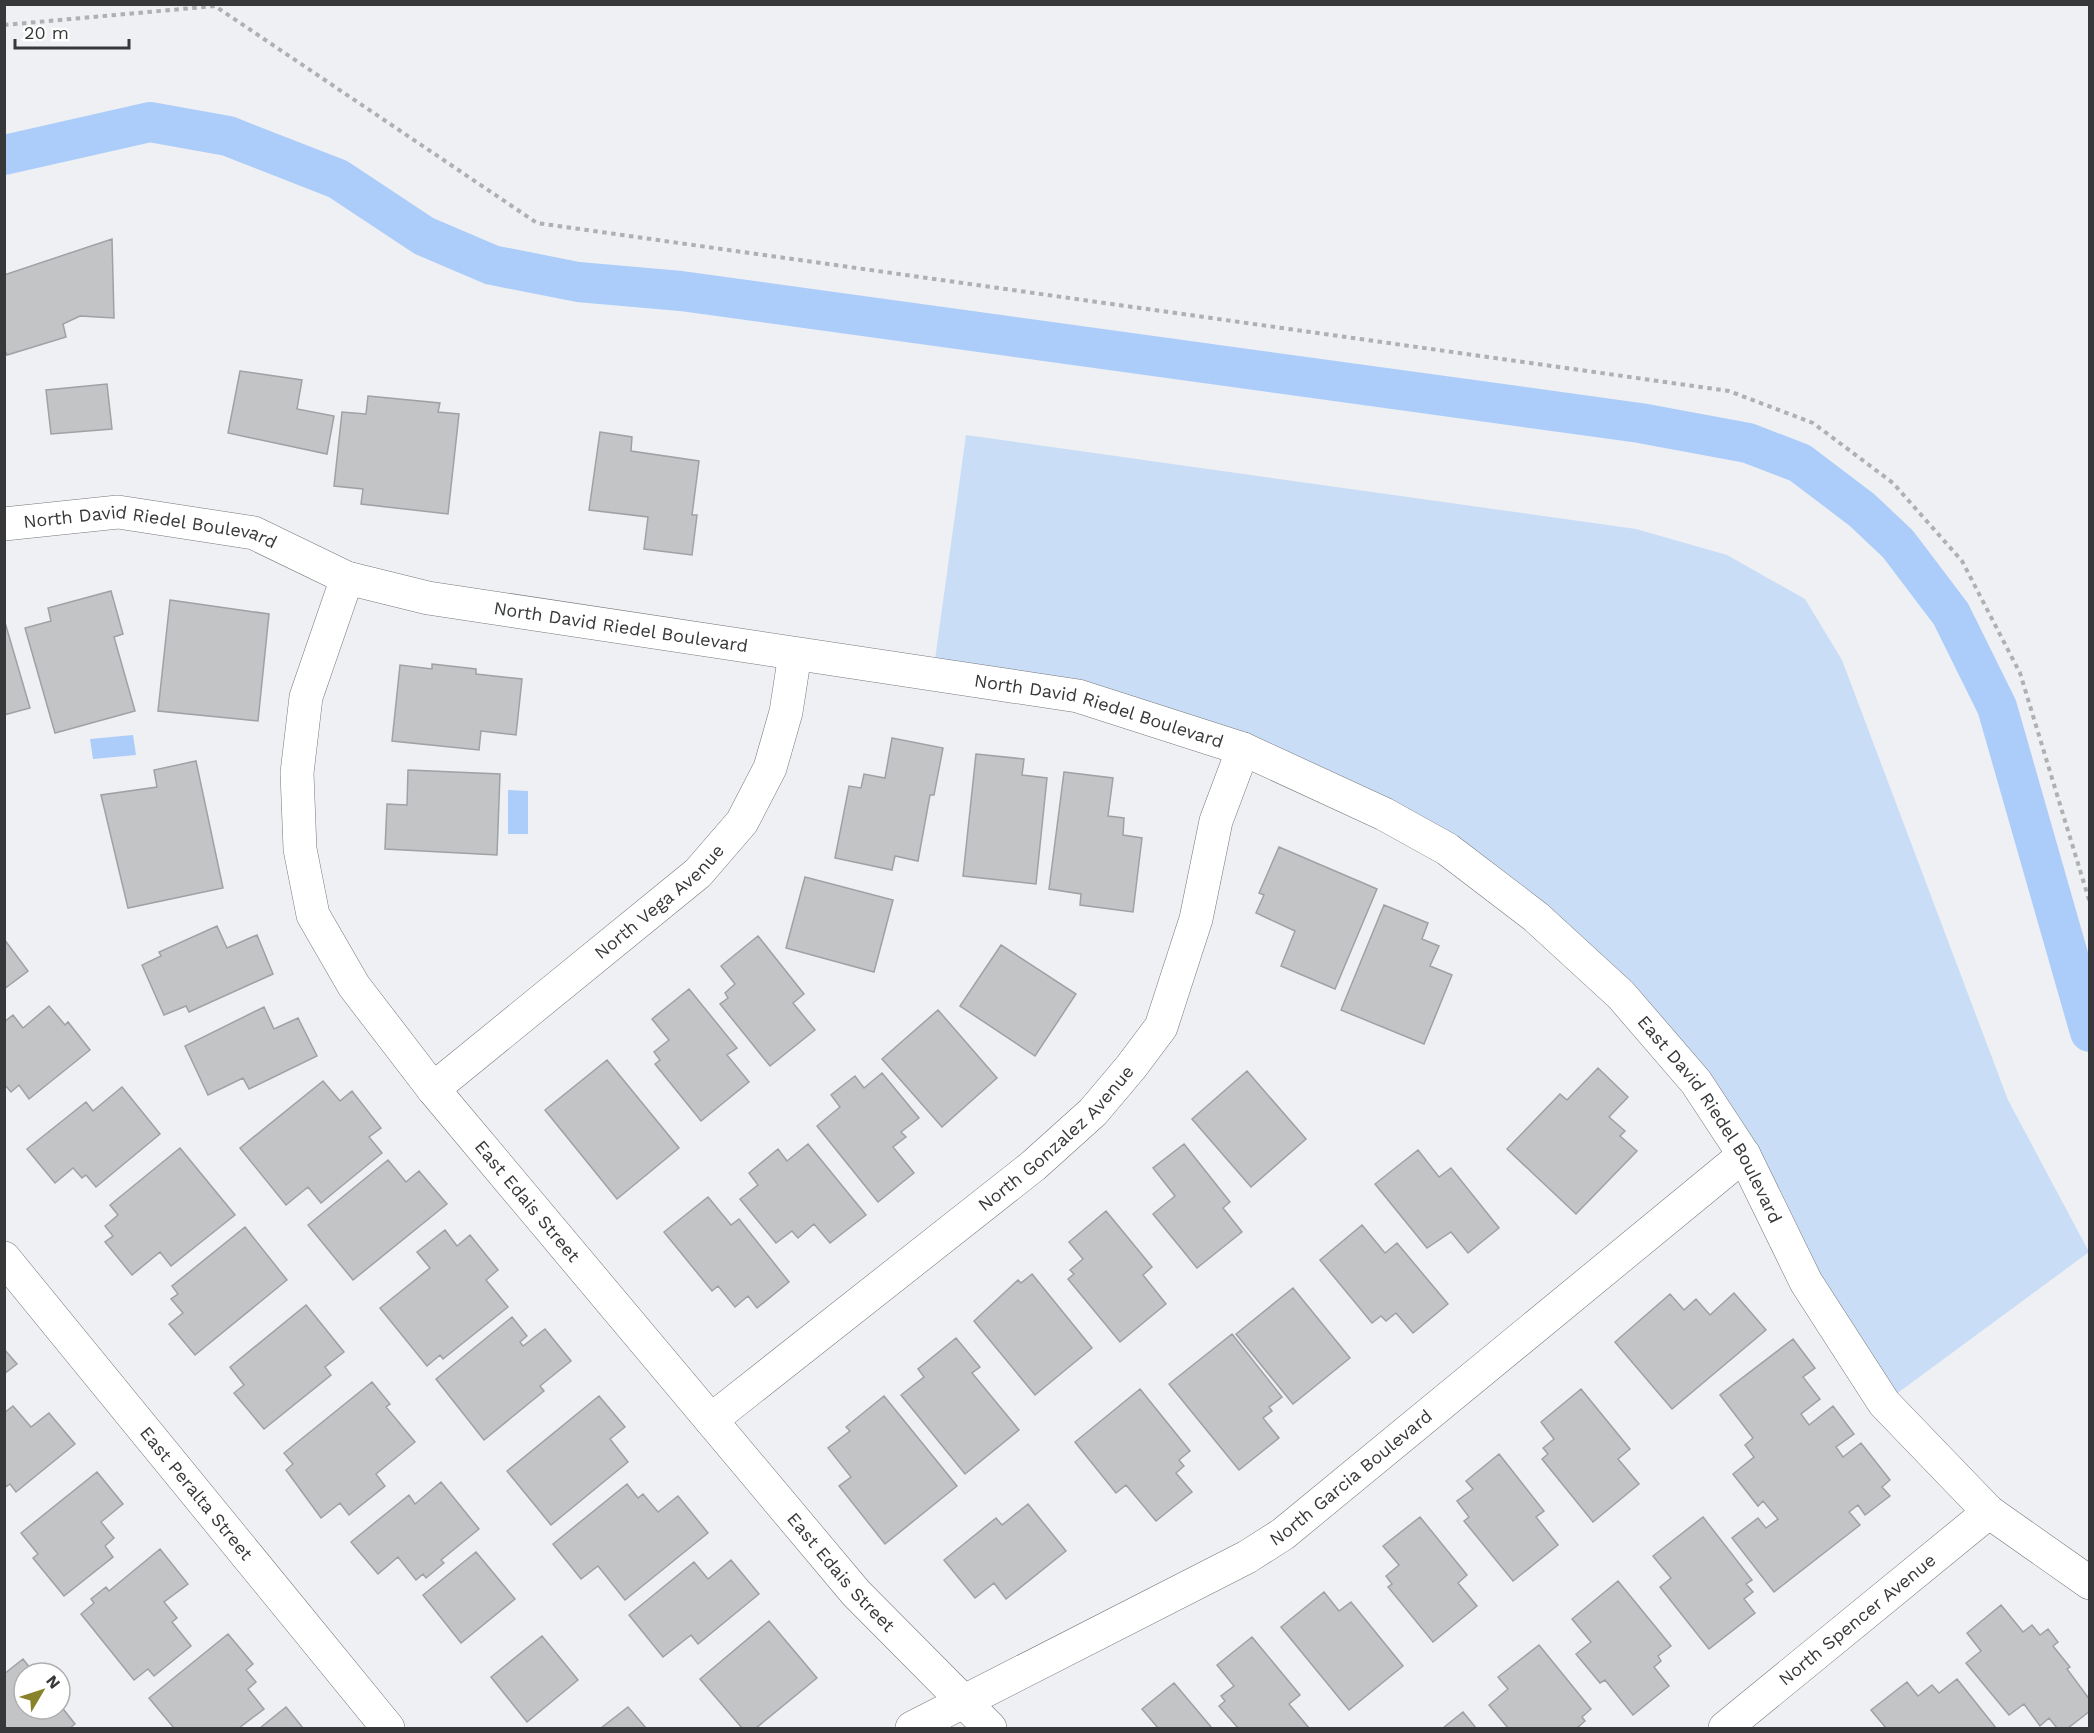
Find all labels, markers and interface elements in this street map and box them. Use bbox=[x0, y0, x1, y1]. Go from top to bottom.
scale bar bbox=[15, 12, 129, 50]
text: 20 m bbox=[24, 22, 69, 43]
street label: North David Riedel Boulevard bbox=[22, 501, 281, 553]
street label: North David Riedel Boulevard bbox=[492, 597, 749, 656]
street label: North David Riedel Boulevard bbox=[973, 670, 1226, 752]
street label: North Vega Avenue bbox=[590, 840, 728, 963]
street label: East David Riedel Boulevard bbox=[1633, 1011, 1787, 1226]
street label: North Gonzalez Avenue bbox=[974, 1061, 1138, 1215]
street label: East Edais Street bbox=[471, 1136, 585, 1266]
street label: North Garcia Boulevard bbox=[1266, 1405, 1436, 1550]
street label: East Peralta Street bbox=[136, 1422, 258, 1564]
street label: East Edais Street bbox=[783, 1508, 900, 1636]
street label: North Spencer Avenue bbox=[1774, 1549, 1940, 1690]
north arrow bbox=[12, 1661, 72, 1721]
text: N bbox=[42, 1671, 64, 1692]

